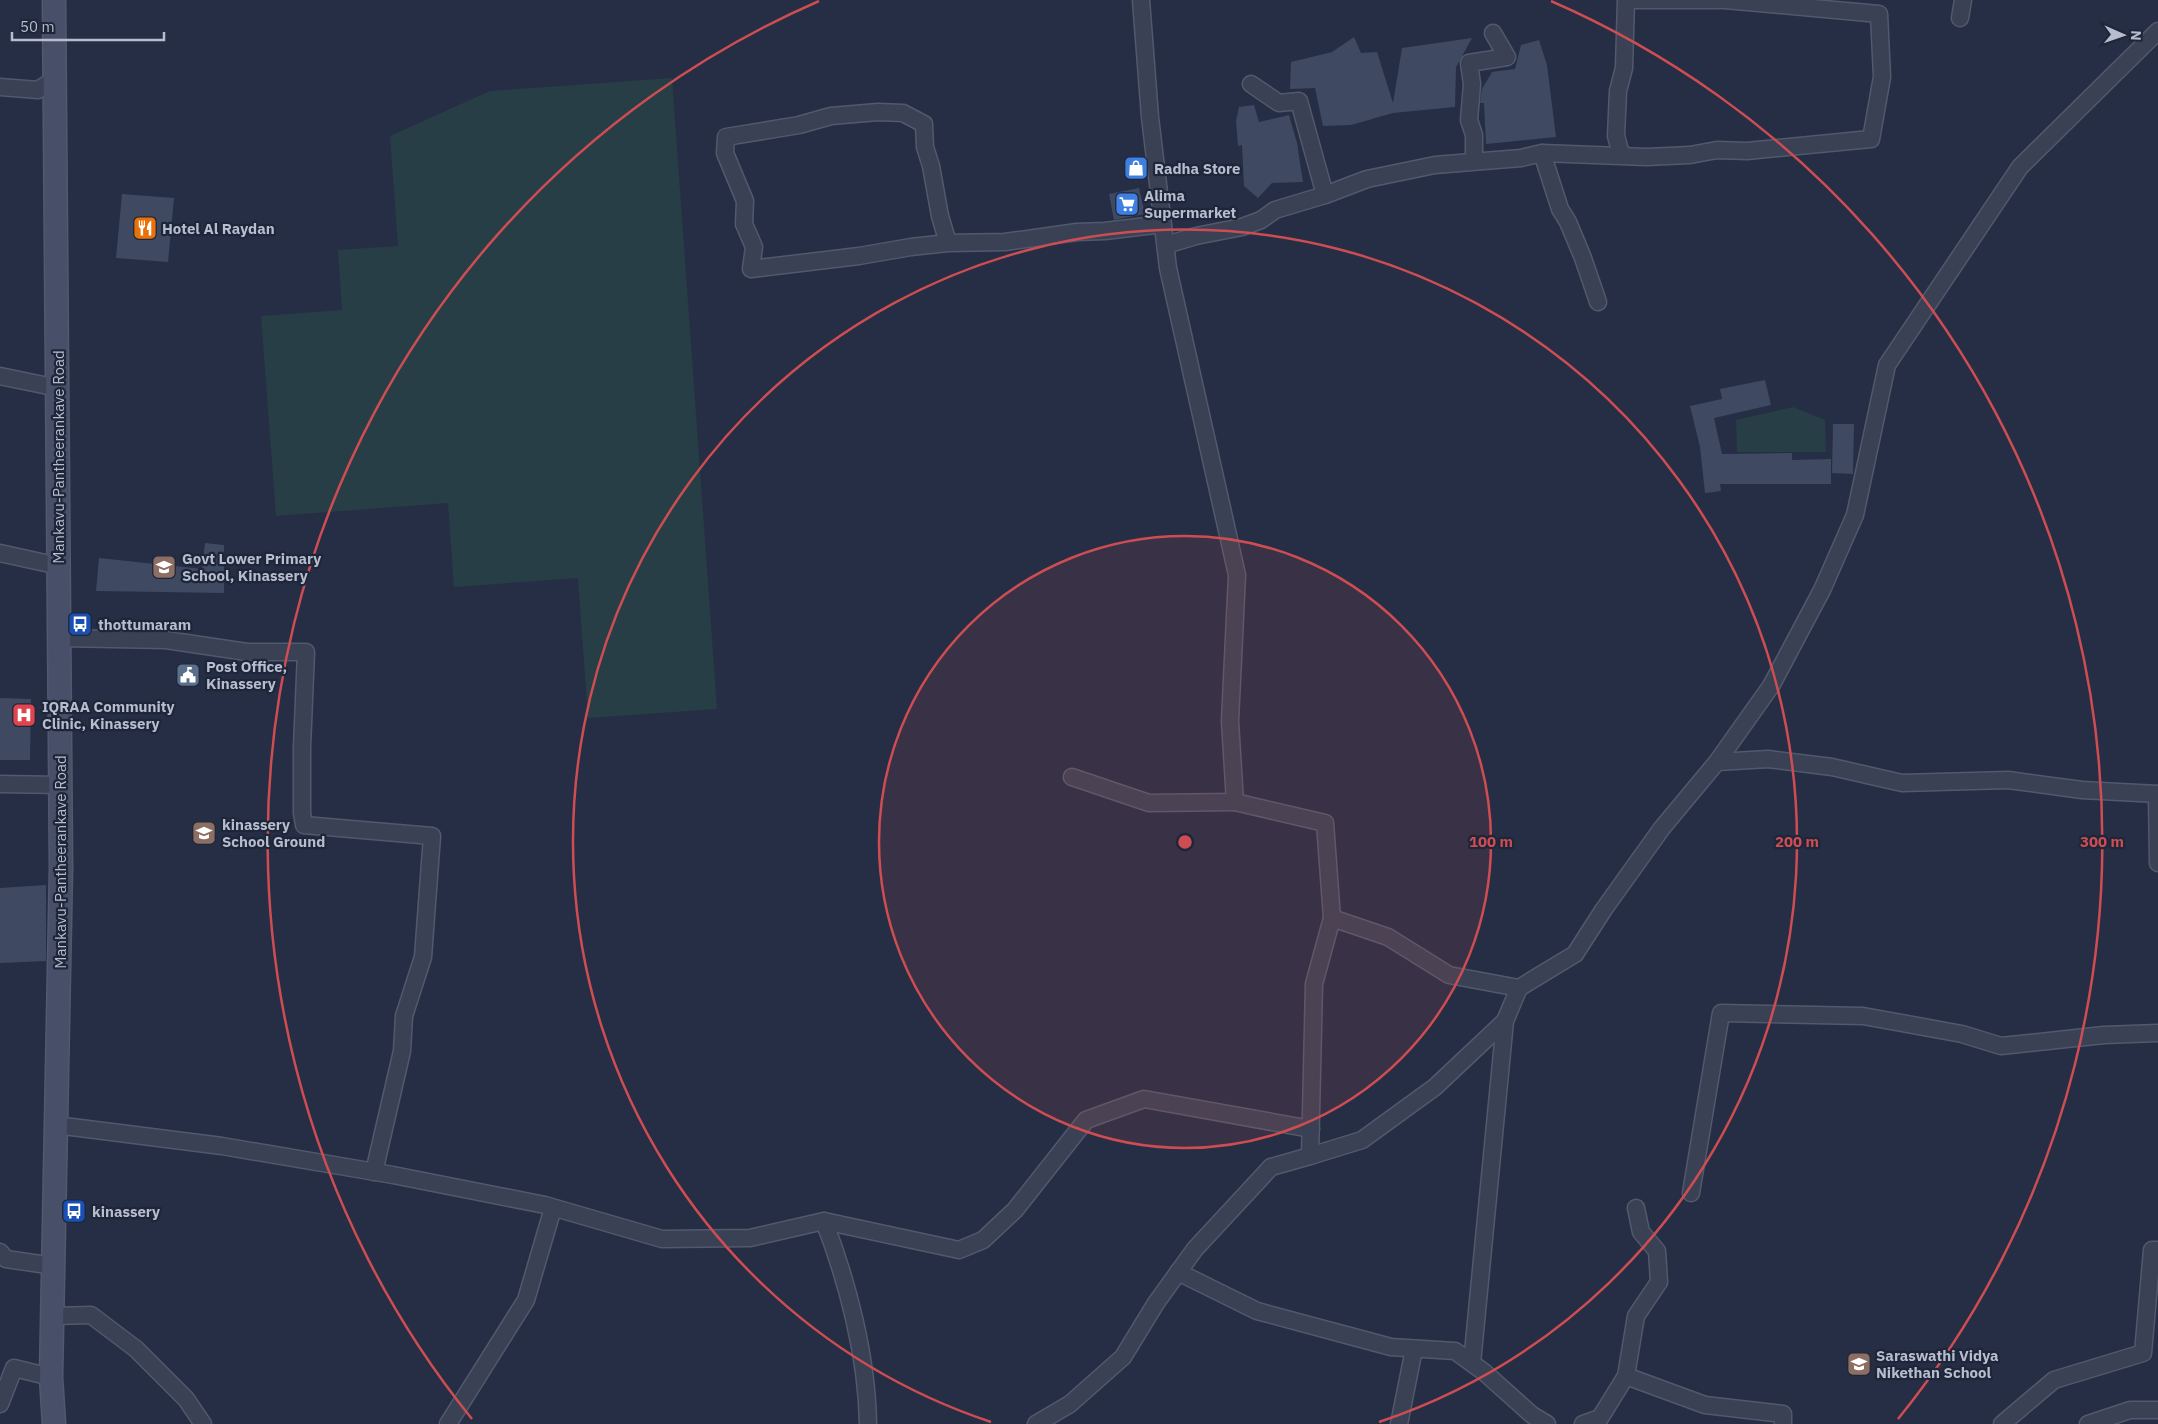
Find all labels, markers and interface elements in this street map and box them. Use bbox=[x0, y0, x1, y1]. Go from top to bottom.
scale bar bbox=[12, 10, 165, 42]
north arrow bbox=[2098, 10, 2148, 60]
text: 50 m bbox=[20, 17, 55, 36]
text: N bbox=[2127, 30, 2145, 41]
shop icon: Radha Store bbox=[1123, 155, 1149, 181]
place label: Radha Store bbox=[1154, 159, 1240, 178]
place label: Alima Supermarket bbox=[1144, 186, 1237, 222]
supermarket icon: Alima Supermarket bbox=[1114, 191, 1140, 217]
restaurant icon: Hotel Al Raydan bbox=[132, 215, 158, 241]
place label: Hotel Al Raydan bbox=[162, 219, 275, 238]
street label: Mankavu-Pantheerankave Road bbox=[49, 350, 68, 564]
place label: Govt Lower Primary School, Kinassery bbox=[182, 549, 321, 585]
school or university icon: Govt Lower Primary School, Kinassery bbox=[151, 554, 177, 580]
bus stop icon: thottumaram bbox=[67, 611, 93, 637]
place label: thottumaram bbox=[98, 615, 191, 634]
place label: Post Office, Kinassery bbox=[206, 657, 287, 693]
public building icon: Post Office, Kinassery bbox=[175, 662, 201, 688]
place label: IQRAA Community Clinic, Kinassery bbox=[42, 697, 175, 733]
hospital icon: IQRAA Community Clinic, Kinassery bbox=[11, 702, 37, 728]
street label: Mankavu-Pantheerankave Road bbox=[51, 755, 70, 969]
place label: kinassery School Ground bbox=[222, 815, 325, 851]
school or university icon: kinassery School Ground bbox=[191, 820, 217, 846]
text: 100 m bbox=[1469, 832, 1513, 851]
text: 200 m bbox=[1775, 832, 1819, 851]
text: 300 m bbox=[2080, 832, 2124, 851]
centre of rings bbox=[1176, 833, 1194, 851]
bus stop icon: kinassery bbox=[61, 1198, 87, 1224]
place label: kinassery bbox=[92, 1202, 160, 1221]
place label: Saraswathi Vidya Nikethan School bbox=[1876, 1346, 1999, 1382]
school or university icon: Saraswathi Vidya Nikethan School bbox=[1846, 1351, 1872, 1377]

